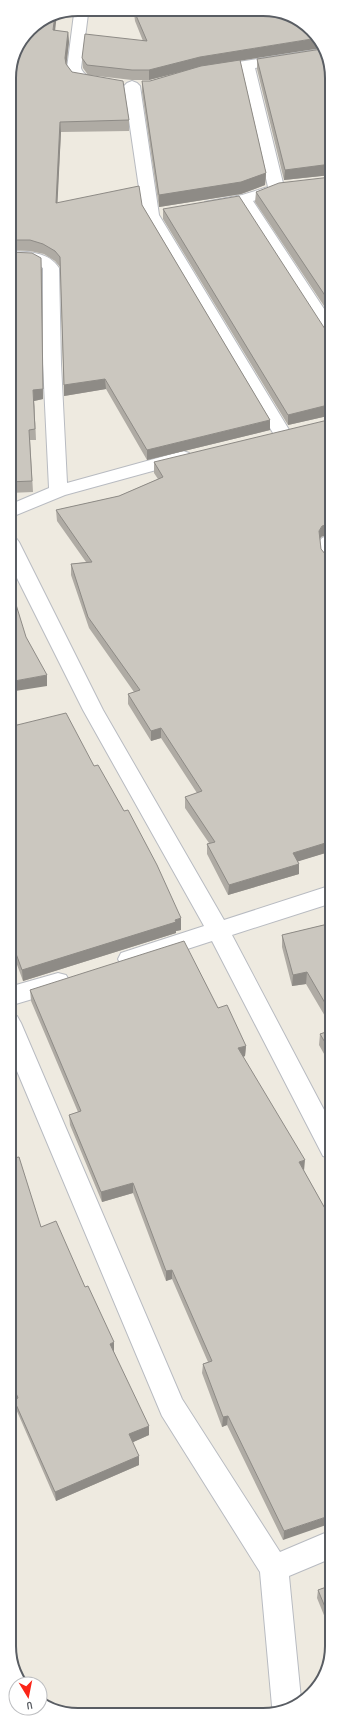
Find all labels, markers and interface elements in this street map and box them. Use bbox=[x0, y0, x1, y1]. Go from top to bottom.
north arrow bbox=[8, 1676, 48, 1716]
text: U bbox=[25, 1698, 34, 1712]

